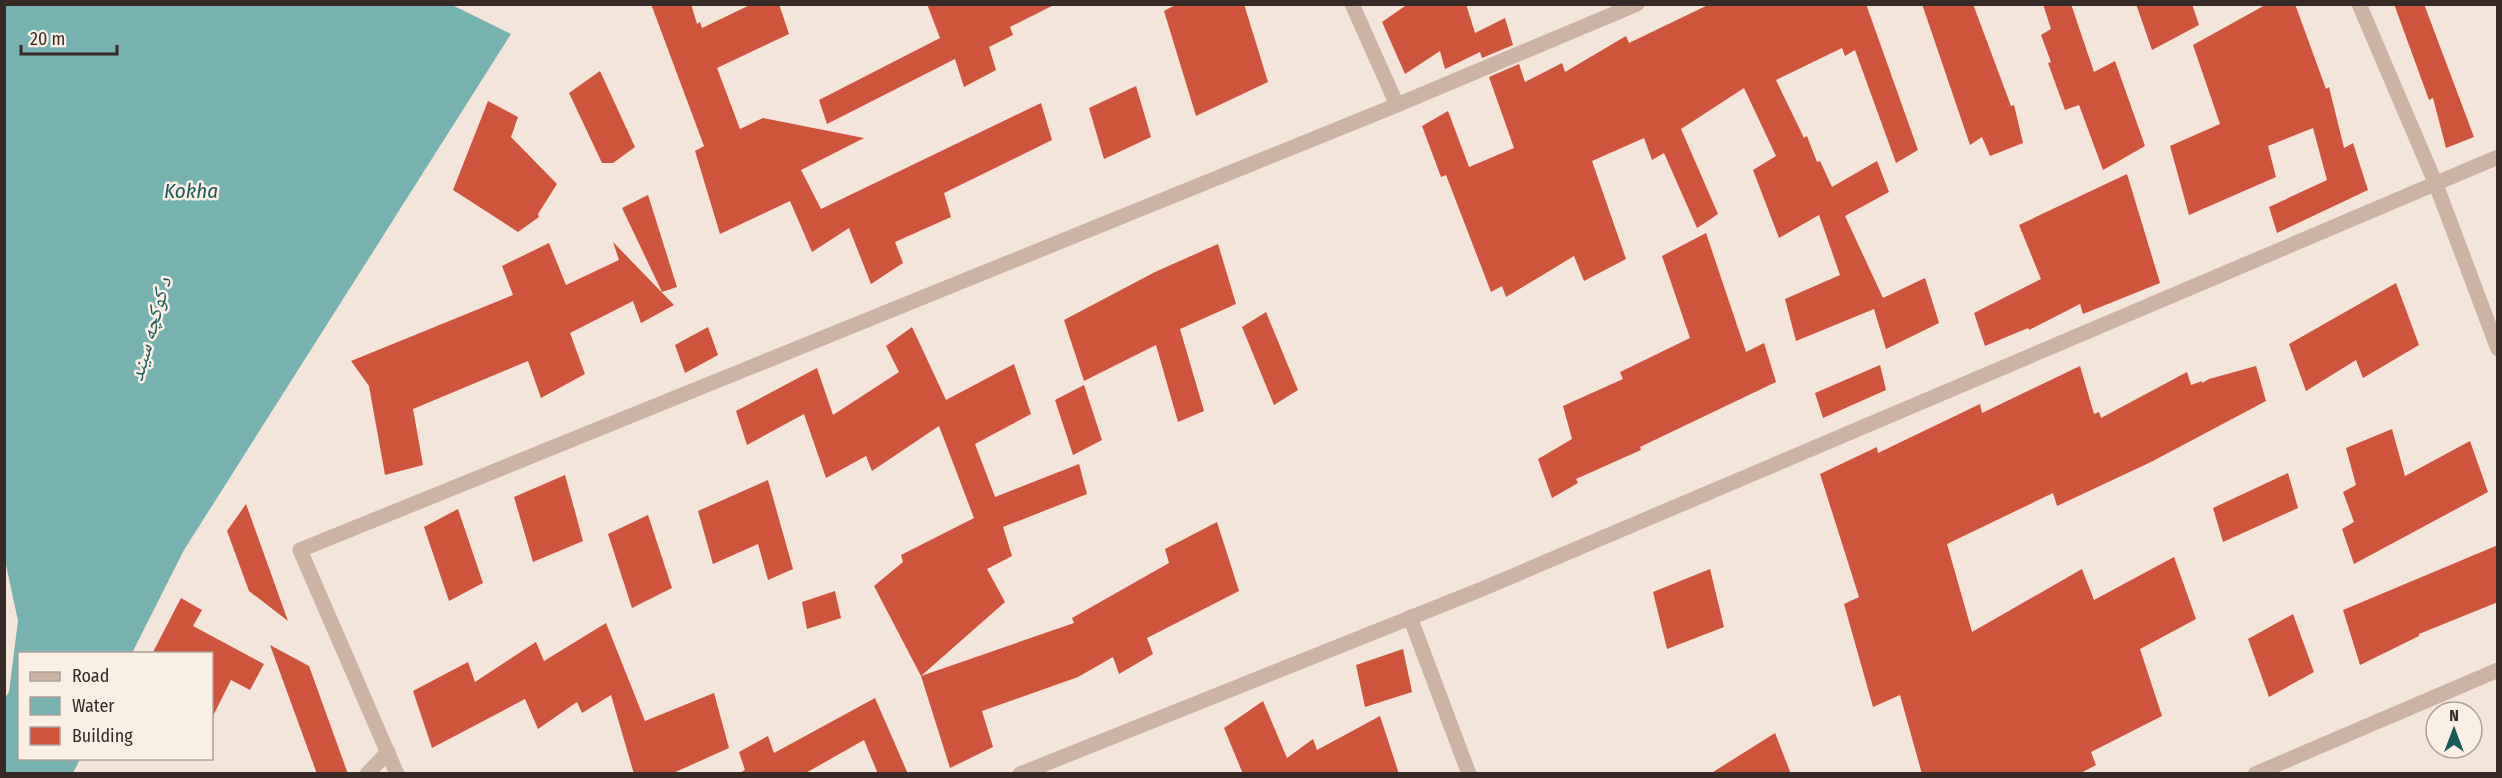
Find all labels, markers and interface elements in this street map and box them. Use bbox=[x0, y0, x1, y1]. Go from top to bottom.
scale bar bbox=[21, 18, 117, 56]
text: 20 m bbox=[30, 28, 65, 50]
water label: Kokha bbox=[164, 178, 218, 204]
water label: د کوکچه سیند bbox=[123, 274, 177, 384]
legend bbox=[18, 652, 213, 760]
text: Road bbox=[72, 665, 109, 687]
text: Water bbox=[72, 695, 115, 717]
north arrow bbox=[2424, 700, 2484, 760]
text: N bbox=[2449, 706, 2459, 725]
text: Building bbox=[72, 725, 133, 747]

